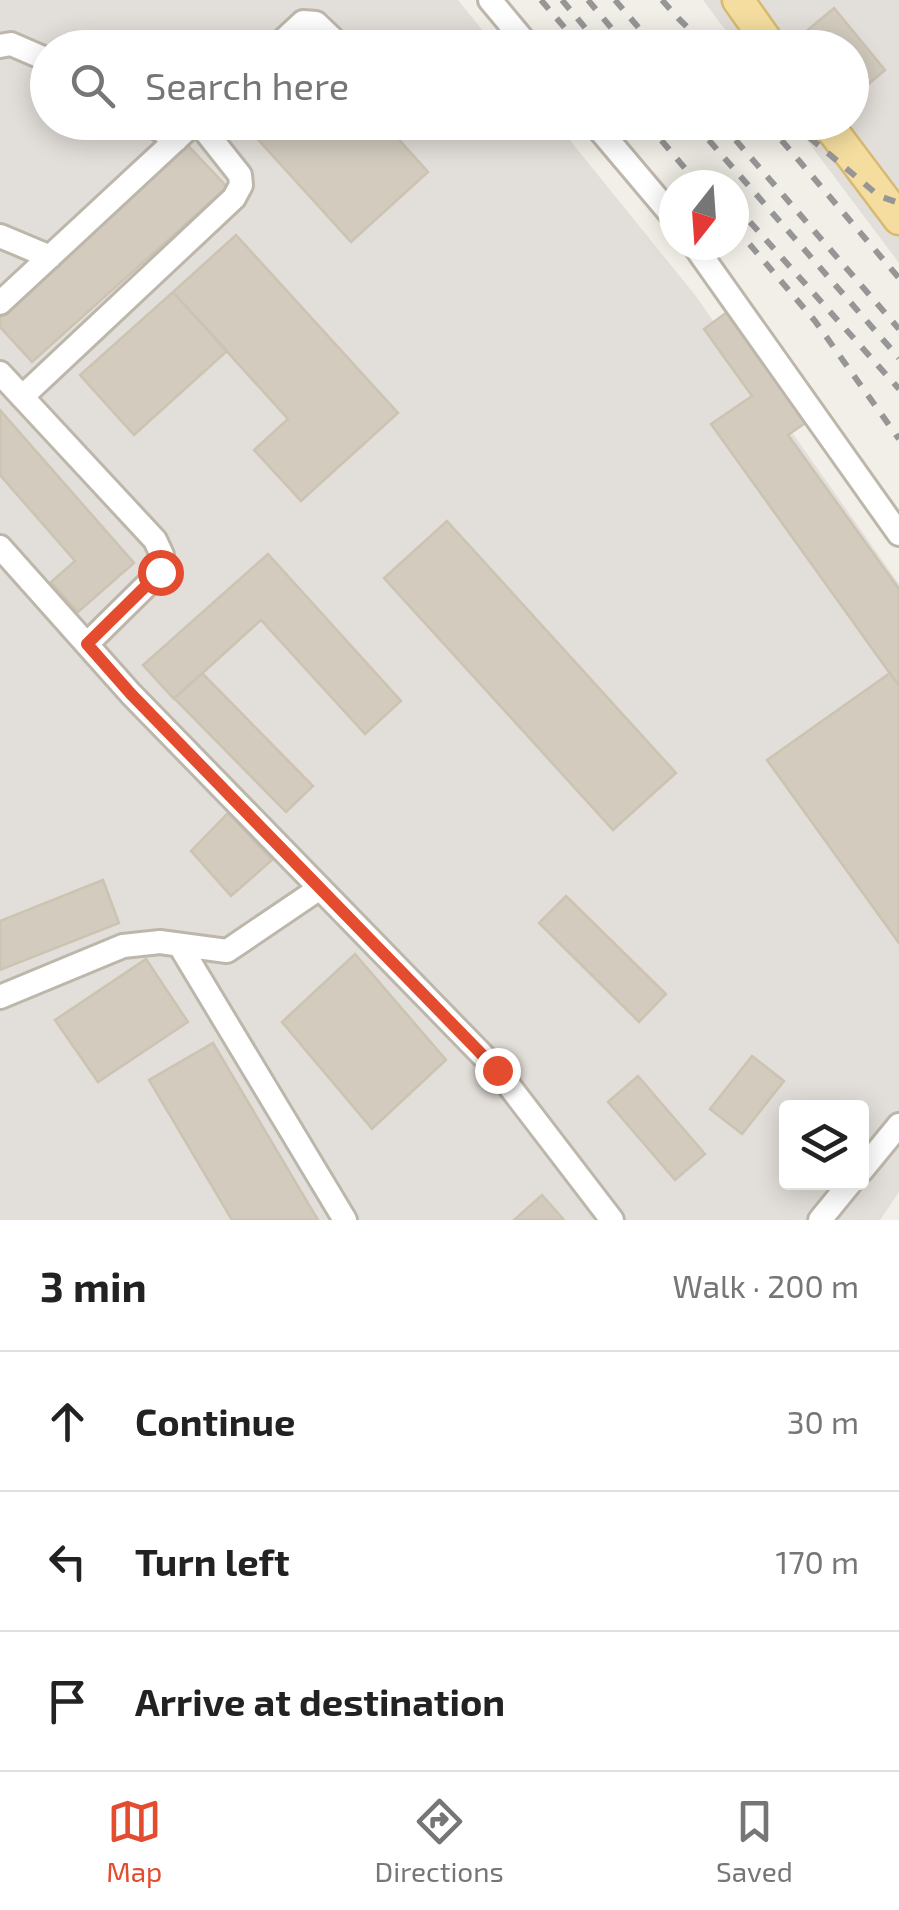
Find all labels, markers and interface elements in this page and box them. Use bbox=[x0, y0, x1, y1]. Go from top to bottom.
search box bbox=[30, 30, 869, 140]
icon: search bbox=[65, 58, 120, 113]
text: Search here bbox=[145, 62, 349, 108]
north arrow bbox=[659, 170, 749, 260]
route start bbox=[138, 550, 184, 596]
route end bbox=[475, 1048, 521, 1094]
map controls bbox=[779, 1100, 869, 1190]
button: layers bbox=[779, 1100, 869, 1190]
text: 3 min bbox=[40, 1260, 147, 1310]
text: Walk · 200 m bbox=[672, 1266, 859, 1304]
icon: ahead bbox=[40, 1394, 95, 1449]
text: Continue bbox=[135, 1398, 295, 1444]
text: 30 m bbox=[787, 1402, 859, 1440]
icon: left bbox=[40, 1534, 95, 1589]
text: Turn left bbox=[135, 1538, 290, 1584]
text: 170 m bbox=[775, 1542, 859, 1580]
icon: arrive bbox=[40, 1674, 95, 1729]
text: Arrive at destination bbox=[135, 1678, 505, 1724]
tab: Map bbox=[106, 1794, 162, 1888]
tab: Directions bbox=[375, 1794, 504, 1888]
tab: Saved bbox=[716, 1794, 793, 1888]

